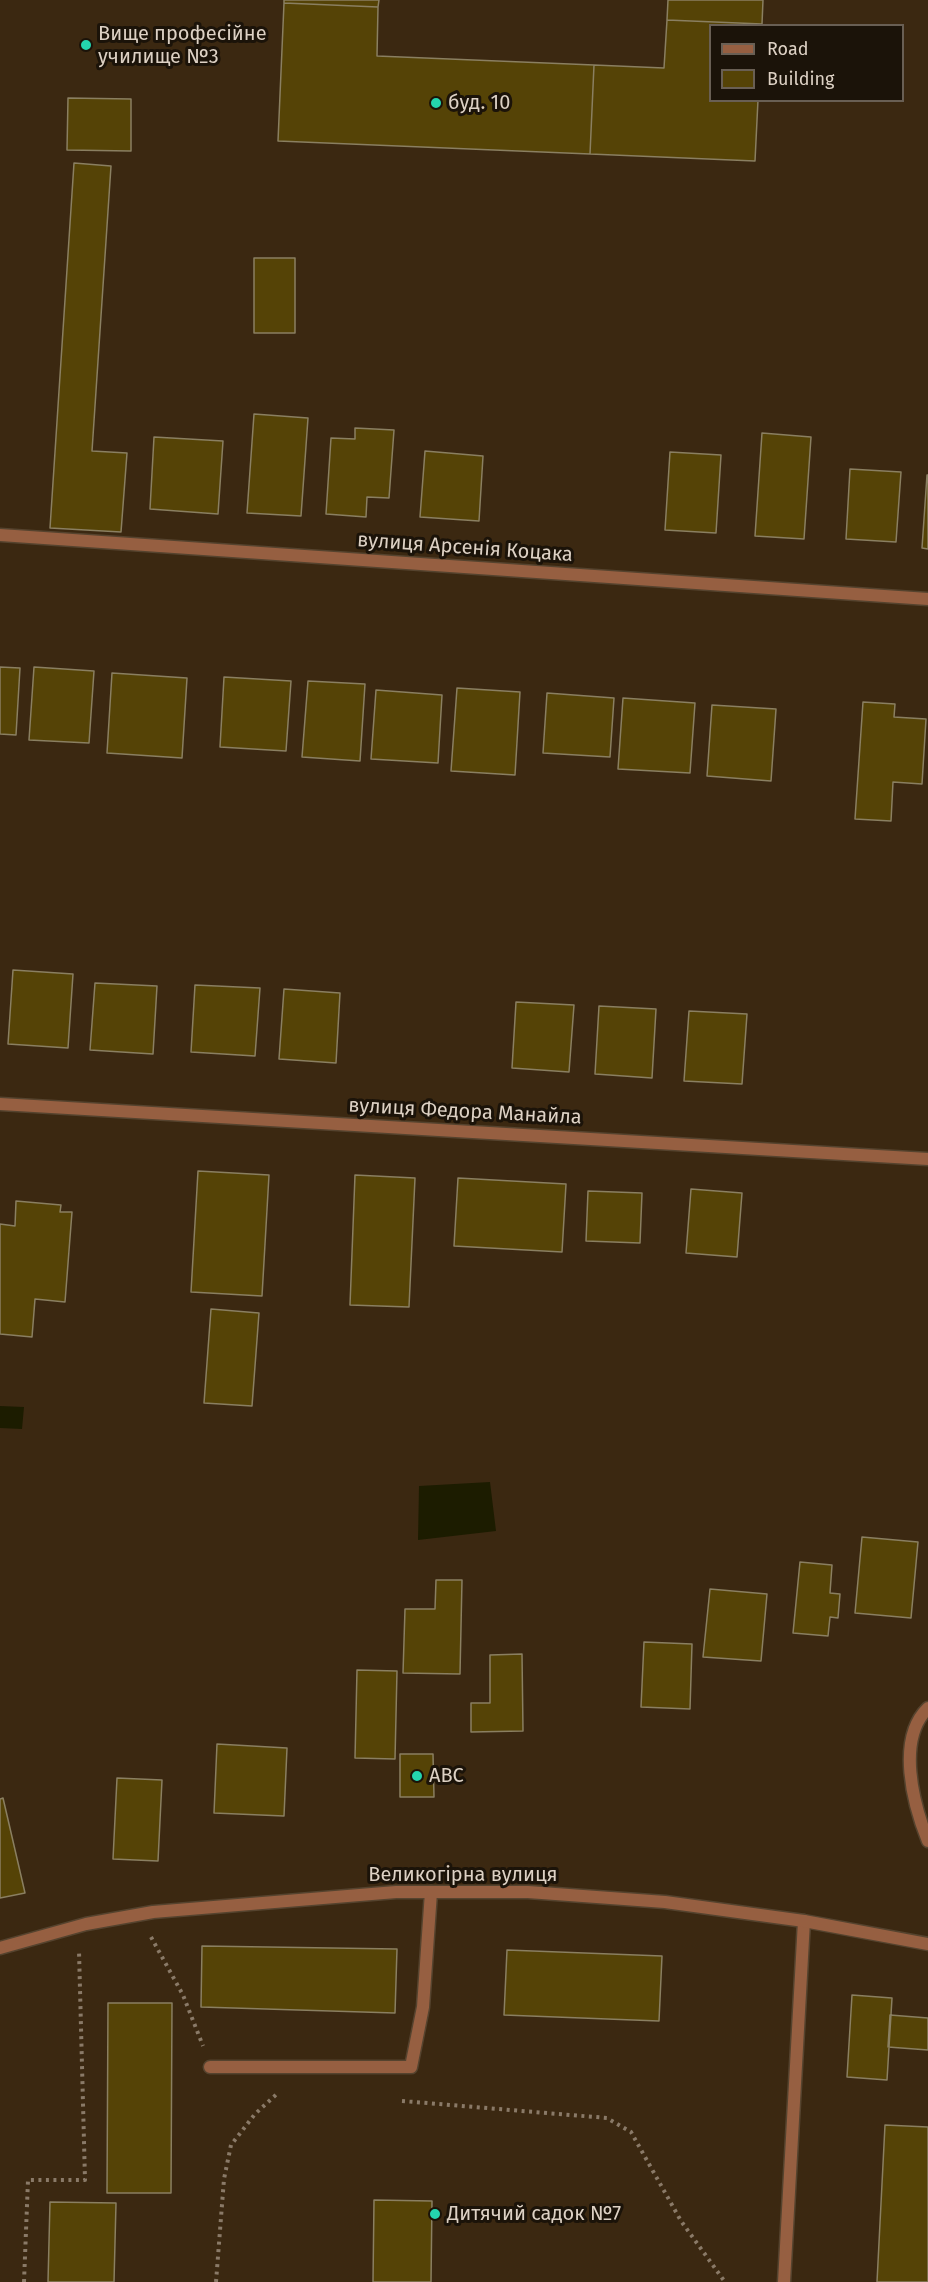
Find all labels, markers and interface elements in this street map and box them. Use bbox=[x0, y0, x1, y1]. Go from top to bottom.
place label: Вище професійне училище №3 bbox=[98, 22, 267, 69]
legend bbox=[709, 24, 904, 102]
marker: Вище професійне училище №3 bbox=[79, 38, 93, 52]
text: Road bbox=[767, 38, 809, 60]
text: Building bbox=[767, 68, 834, 90]
place label: буд. 10 bbox=[448, 91, 510, 115]
marker: буд. 10 bbox=[429, 96, 443, 110]
street label: вулиця Арсенія Коцака bbox=[356, 528, 574, 568]
street label: вулиця Федора Манайла bbox=[348, 1094, 582, 1130]
place label: АВС bbox=[429, 1764, 464, 1788]
marker: АВС bbox=[410, 1769, 424, 1783]
street label: Великогірна вулиця bbox=[368, 1863, 558, 1887]
place label: Дитячий садок №7 bbox=[447, 2202, 621, 2226]
marker: Дитячий садок №7 bbox=[428, 2207, 442, 2221]

